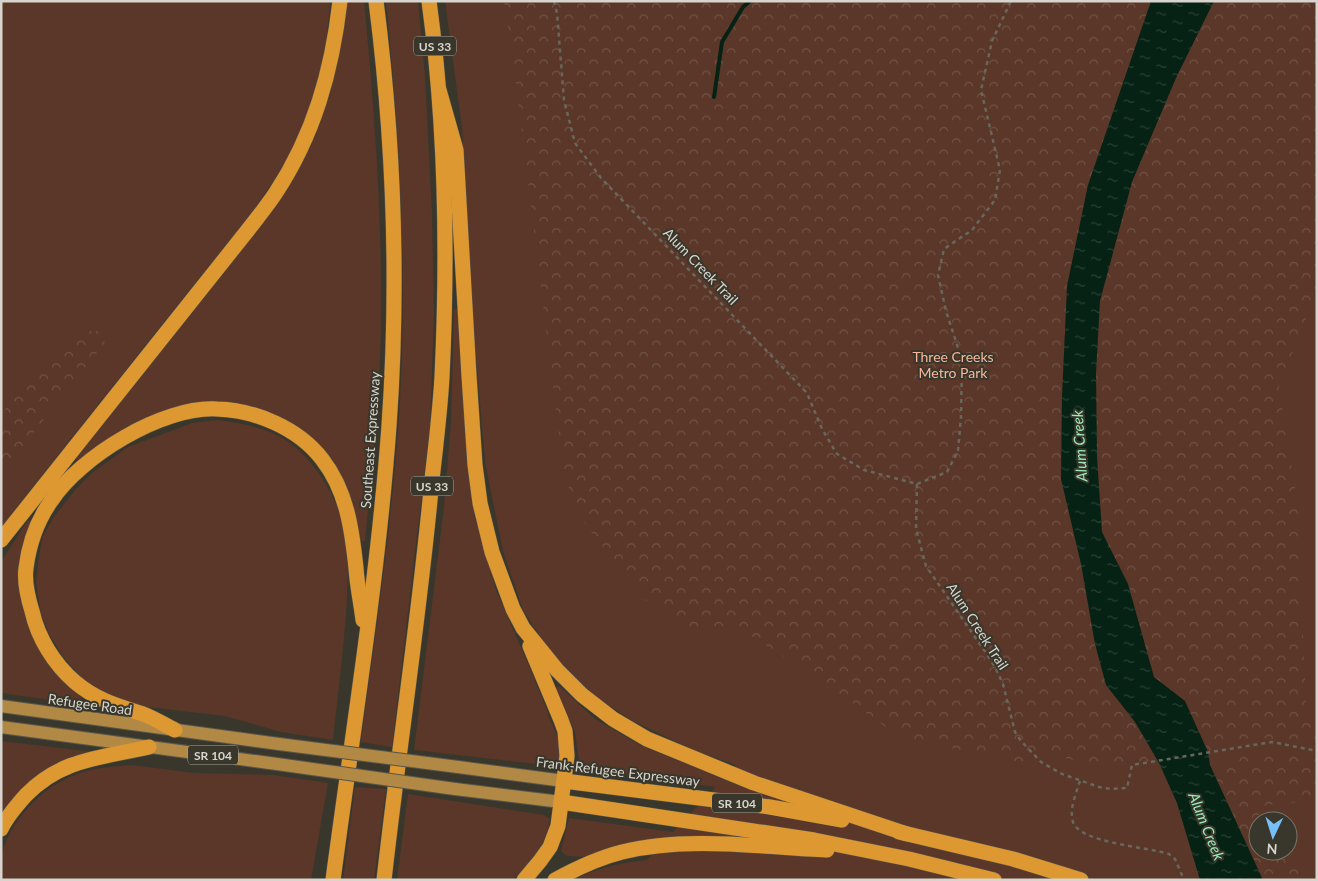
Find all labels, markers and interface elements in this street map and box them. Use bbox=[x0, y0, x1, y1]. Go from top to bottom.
road number: US 33 bbox=[414, 36, 456, 56]
street label: Alum Creek Trail bbox=[660, 224, 742, 308]
park label: Three Creeks Metro Park bbox=[912, 348, 994, 381]
street label: Southeast Expressway bbox=[357, 370, 383, 509]
water label: Alum Creek bbox=[1067, 409, 1091, 483]
road number: US 33 bbox=[411, 476, 453, 496]
street label: Alum Creek Trail bbox=[944, 579, 1012, 673]
street label: Refugee Road bbox=[47, 690, 133, 718]
road number: SR 104 bbox=[188, 746, 238, 764]
street label: Frank-Refugee Expressway bbox=[535, 753, 702, 790]
water label: Alum Creek bbox=[1185, 788, 1229, 863]
road number: SR 104 bbox=[712, 794, 762, 812]
north arrow bbox=[1248, 811, 1298, 861]
text: N bbox=[1266, 841, 1278, 858]

